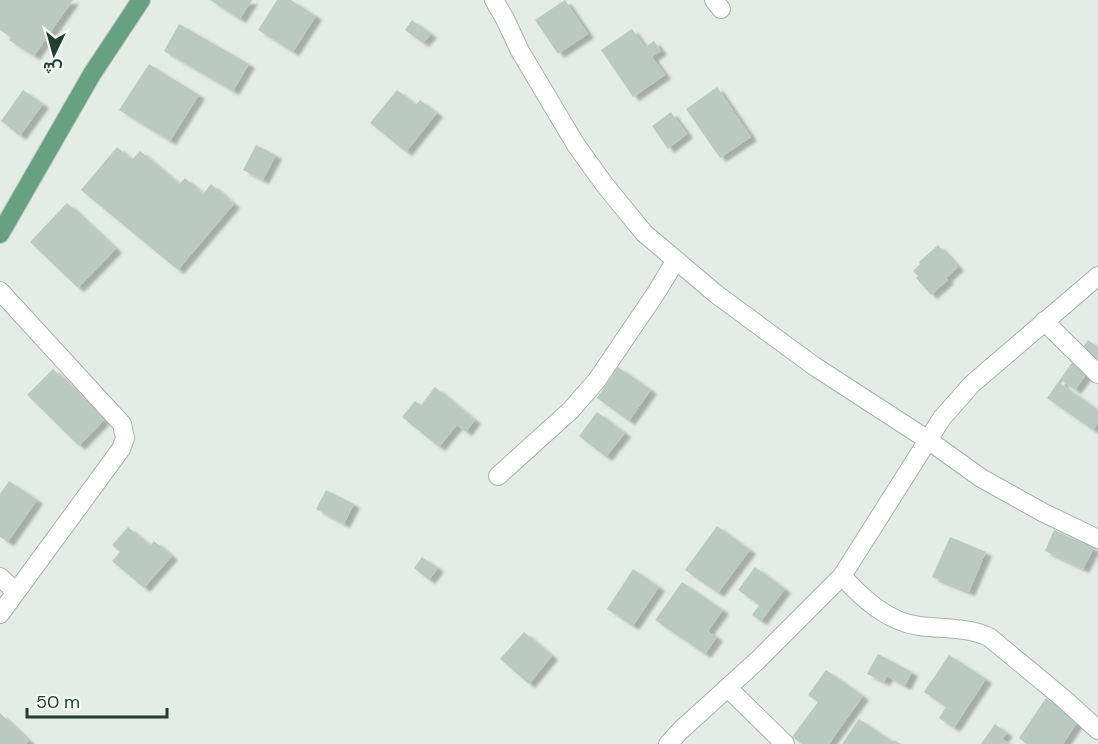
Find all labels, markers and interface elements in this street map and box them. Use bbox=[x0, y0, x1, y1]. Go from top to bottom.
north arrow bbox=[24, 24, 84, 84]
text: ش bbox=[42, 57, 63, 80]
scale bar bbox=[27, 681, 166, 719]
text: 50 m bbox=[36, 690, 80, 714]

